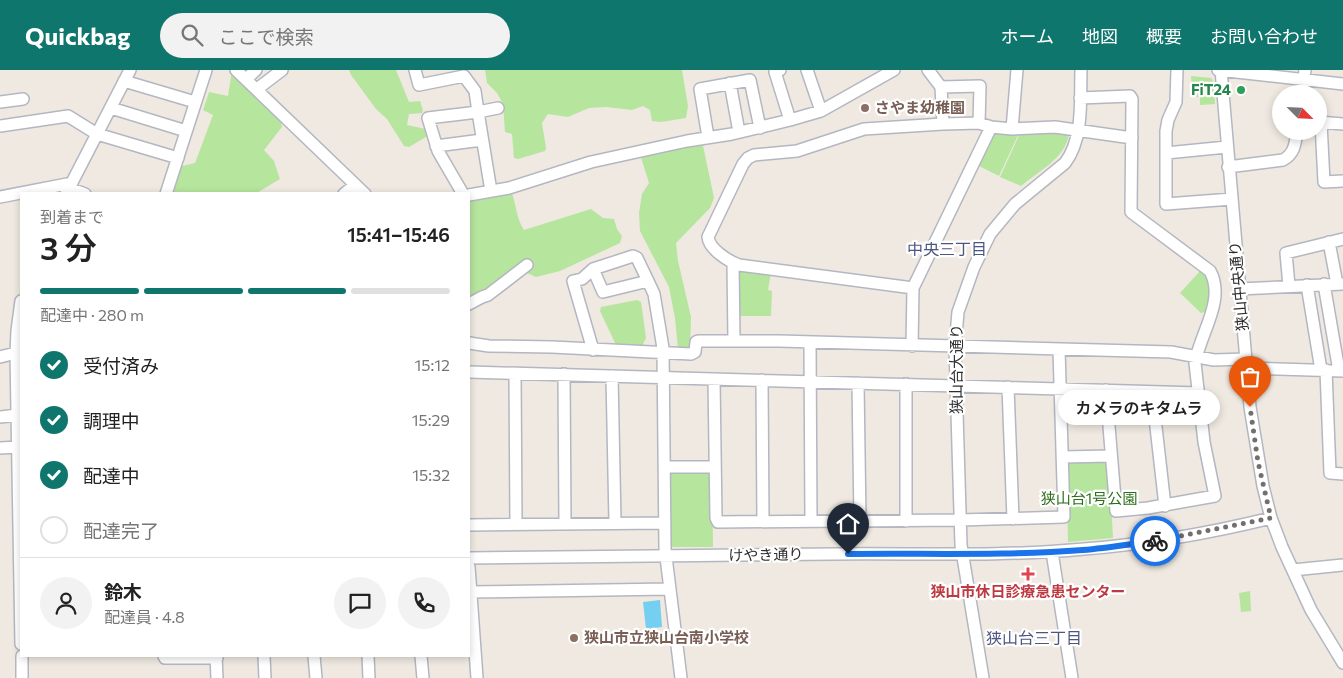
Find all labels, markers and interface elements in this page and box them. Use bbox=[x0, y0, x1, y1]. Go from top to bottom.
search box bbox=[160, 13, 510, 58]
text: Quickbag bbox=[25, 21, 130, 50]
icon: search bbox=[178, 21, 206, 49]
text: ここで検索 bbox=[218, 25, 313, 48]
text: ホーム bbox=[1001, 25, 1054, 47]
text: 地図 bbox=[1082, 25, 1118, 47]
text: 概要 bbox=[1146, 25, 1182, 47]
text: お問い合わせ bbox=[1210, 25, 1318, 47]
place label: FiT24 bbox=[1191, 80, 1231, 98]
marker: FiT24 bbox=[1235, 84, 1247, 96]
north arrow bbox=[1272, 85, 1328, 140]
map controls bbox=[1272, 85, 1327, 140]
place label: さやま幼稚園 bbox=[875, 98, 965, 116]
marker: さやま幼稚園 bbox=[859, 102, 871, 114]
text: 到着まで bbox=[40, 207, 104, 226]
text: 15:41–15:46 bbox=[347, 223, 450, 246]
text: 3 分 bbox=[40, 227, 97, 267]
district label: 中央三丁目 bbox=[907, 239, 987, 258]
street label: 狭山中央通り bbox=[1225, 240, 1251, 332]
text: 配達中 · 280 m bbox=[40, 305, 144, 324]
street label: 狭山台大通り bbox=[947, 324, 965, 414]
icon: check bbox=[40, 351, 68, 379]
text: 受付済み bbox=[83, 354, 159, 377]
text: 15:12 bbox=[414, 355, 450, 374]
pin bbox=[1229, 356, 1271, 407]
icon: bag bbox=[1236, 363, 1264, 391]
callout: カメラのキタムラ bbox=[1058, 390, 1220, 424]
text: カメラのキタムラ bbox=[1075, 398, 1203, 417]
icon: check bbox=[40, 406, 68, 434]
text: 調理中 bbox=[83, 409, 140, 432]
text: 15:29 bbox=[412, 410, 450, 429]
icon: check bbox=[40, 461, 68, 489]
text: 配達中 bbox=[83, 464, 140, 487]
text: 15:32 bbox=[412, 465, 450, 484]
park label: 狭山台1号公園 bbox=[1041, 489, 1137, 507]
pin bbox=[827, 503, 869, 554]
icon: home bbox=[834, 510, 862, 538]
courier bbox=[1130, 516, 1180, 566]
text: 配達完了 bbox=[83, 519, 159, 542]
icon: bike bbox=[1141, 527, 1169, 555]
street label: けやき通り bbox=[728, 544, 804, 564]
marker: 狭山市休日診療急患センター bbox=[1021, 567, 1035, 581]
button: person bbox=[40, 577, 92, 629]
button: chat bbox=[334, 577, 386, 629]
button: phone bbox=[398, 577, 450, 629]
text: 鈴木 bbox=[104, 580, 142, 603]
place label: 狭山市休日診療急患センター bbox=[930, 582, 1126, 600]
text: 配達員 · 4.8 bbox=[104, 607, 185, 626]
place label: 狭山市立狭山台南小学校 bbox=[584, 628, 749, 646]
district label: 狭山台三丁目 bbox=[986, 628, 1082, 647]
marker: 狭山市立狭山台南小学校 bbox=[568, 632, 580, 644]

